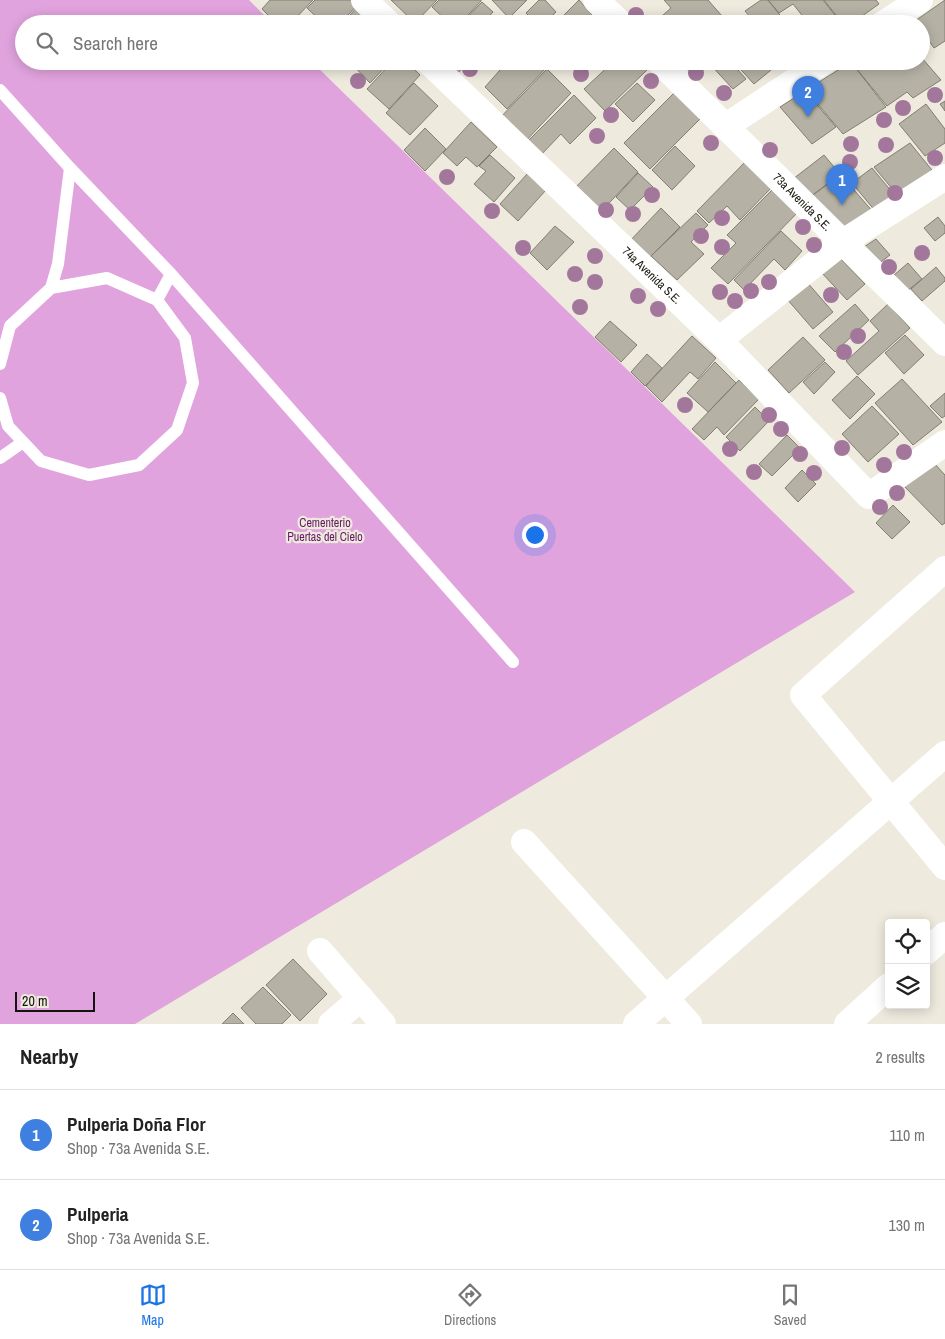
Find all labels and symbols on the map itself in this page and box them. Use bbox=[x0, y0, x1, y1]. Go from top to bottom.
pin: 2 bbox=[792, 76, 824, 117]
pin: 1 bbox=[826, 164, 858, 205]
street label: 73a Avenida S.E. bbox=[769, 170, 835, 235]
street label: 74a Avenida S.E. bbox=[619, 243, 685, 308]
park label: Cementerio Puertas del Cielo bbox=[287, 515, 363, 545]
your location bbox=[522, 522, 548, 548]
scale bar bbox=[15, 989, 95, 1012]

